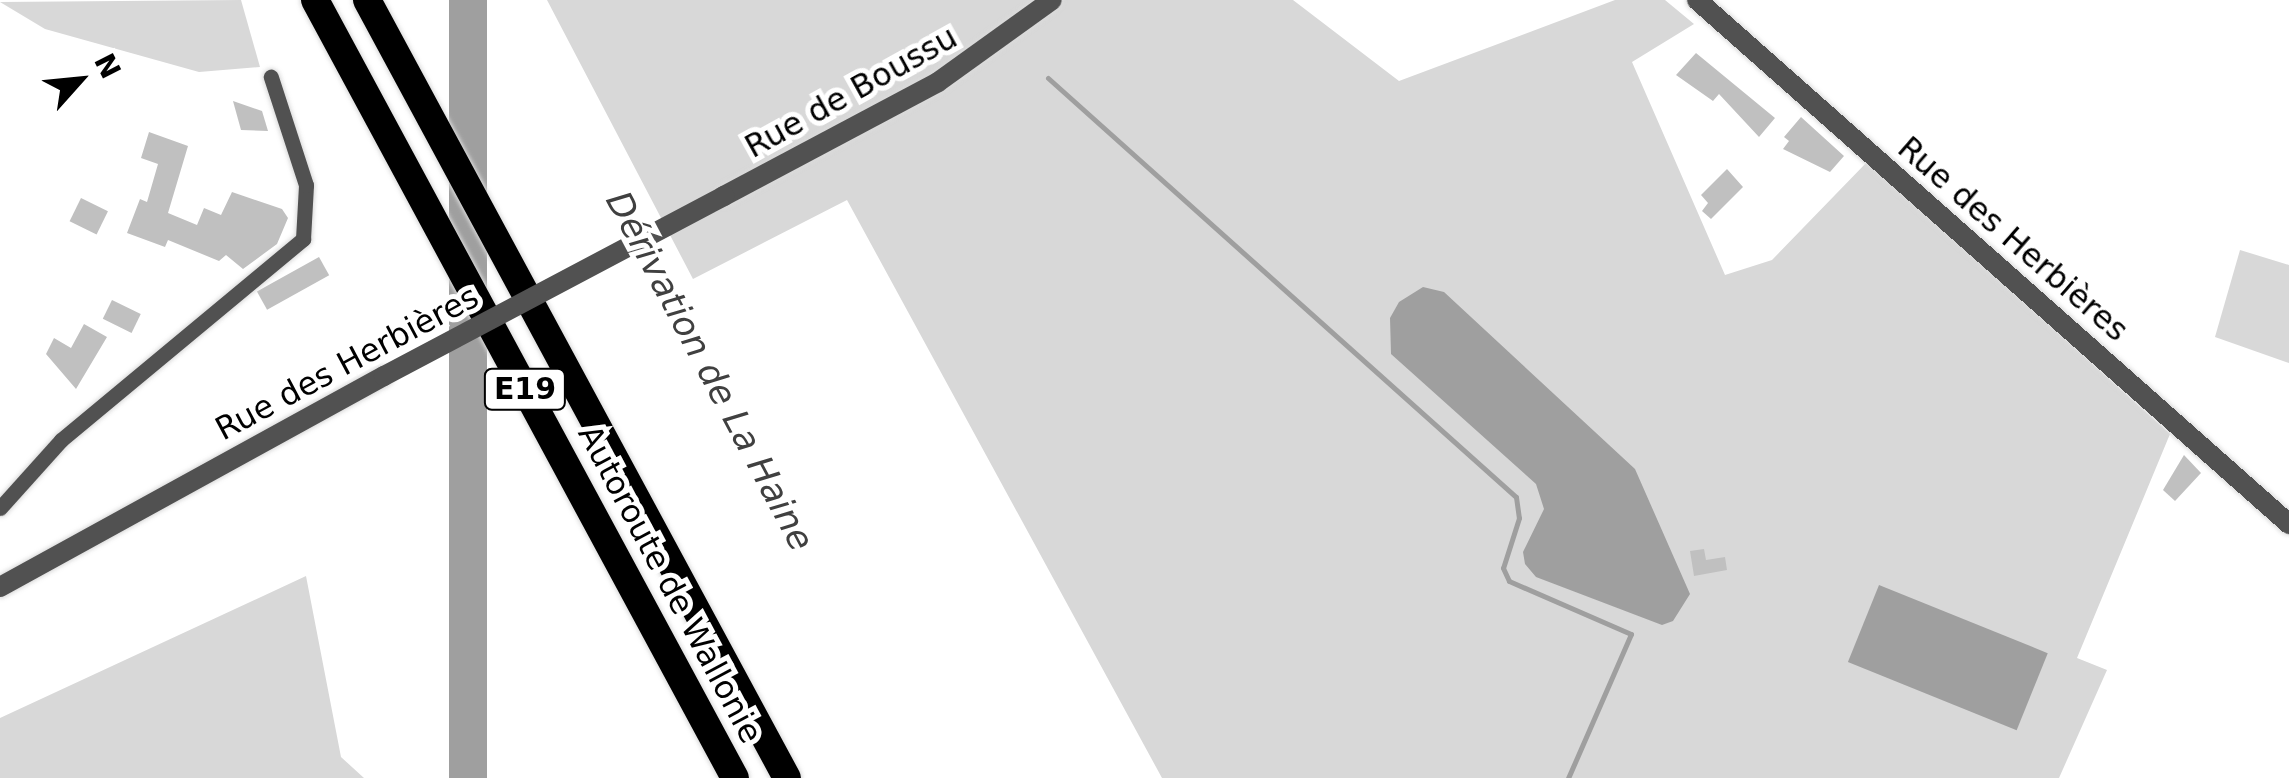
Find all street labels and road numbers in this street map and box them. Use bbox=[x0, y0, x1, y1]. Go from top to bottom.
street label: Rue de Boussu bbox=[738, 18, 964, 166]
street label: Rue des Herbières bbox=[1890, 129, 2136, 349]
street label: Rue des Herbières bbox=[209, 277, 485, 449]
road number: E19 bbox=[482, 364, 568, 414]
street label: Autoroute de Wallonie bbox=[570, 418, 770, 750]

